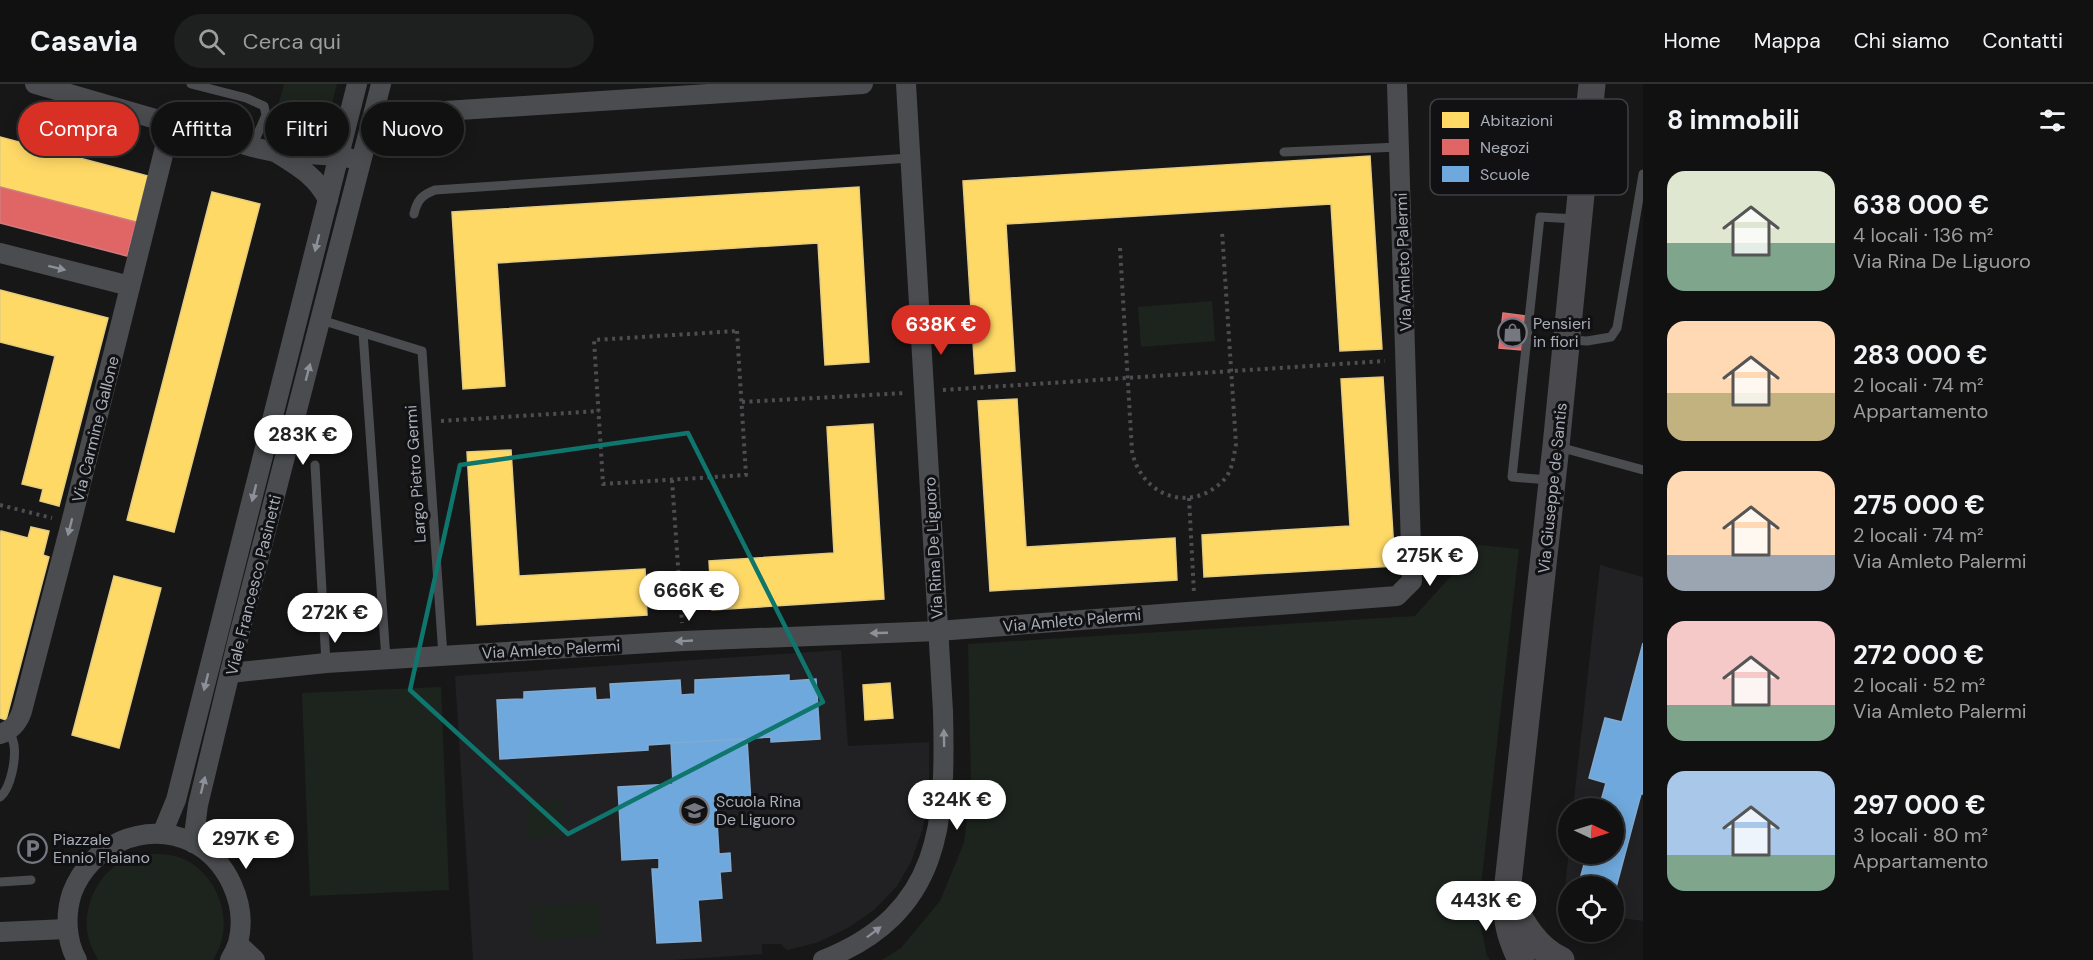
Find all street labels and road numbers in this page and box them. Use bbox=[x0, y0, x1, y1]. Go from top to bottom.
street label: Via Amleto Palermi bbox=[1391, 192, 1416, 332]
street label: Via Carmine Gallone bbox=[67, 354, 124, 504]
street label: Via Giuseppe de Santis bbox=[1533, 402, 1572, 575]
street label: Largo Pietro Germi bbox=[400, 404, 431, 544]
street label: Via Rina De Liguoro bbox=[919, 476, 948, 620]
street label: Viale Francesco Pasinetti bbox=[221, 493, 286, 678]
street label: Via Amleto Palermi bbox=[1002, 604, 1142, 637]
street label: Via Amleto Palermi bbox=[481, 635, 621, 664]

